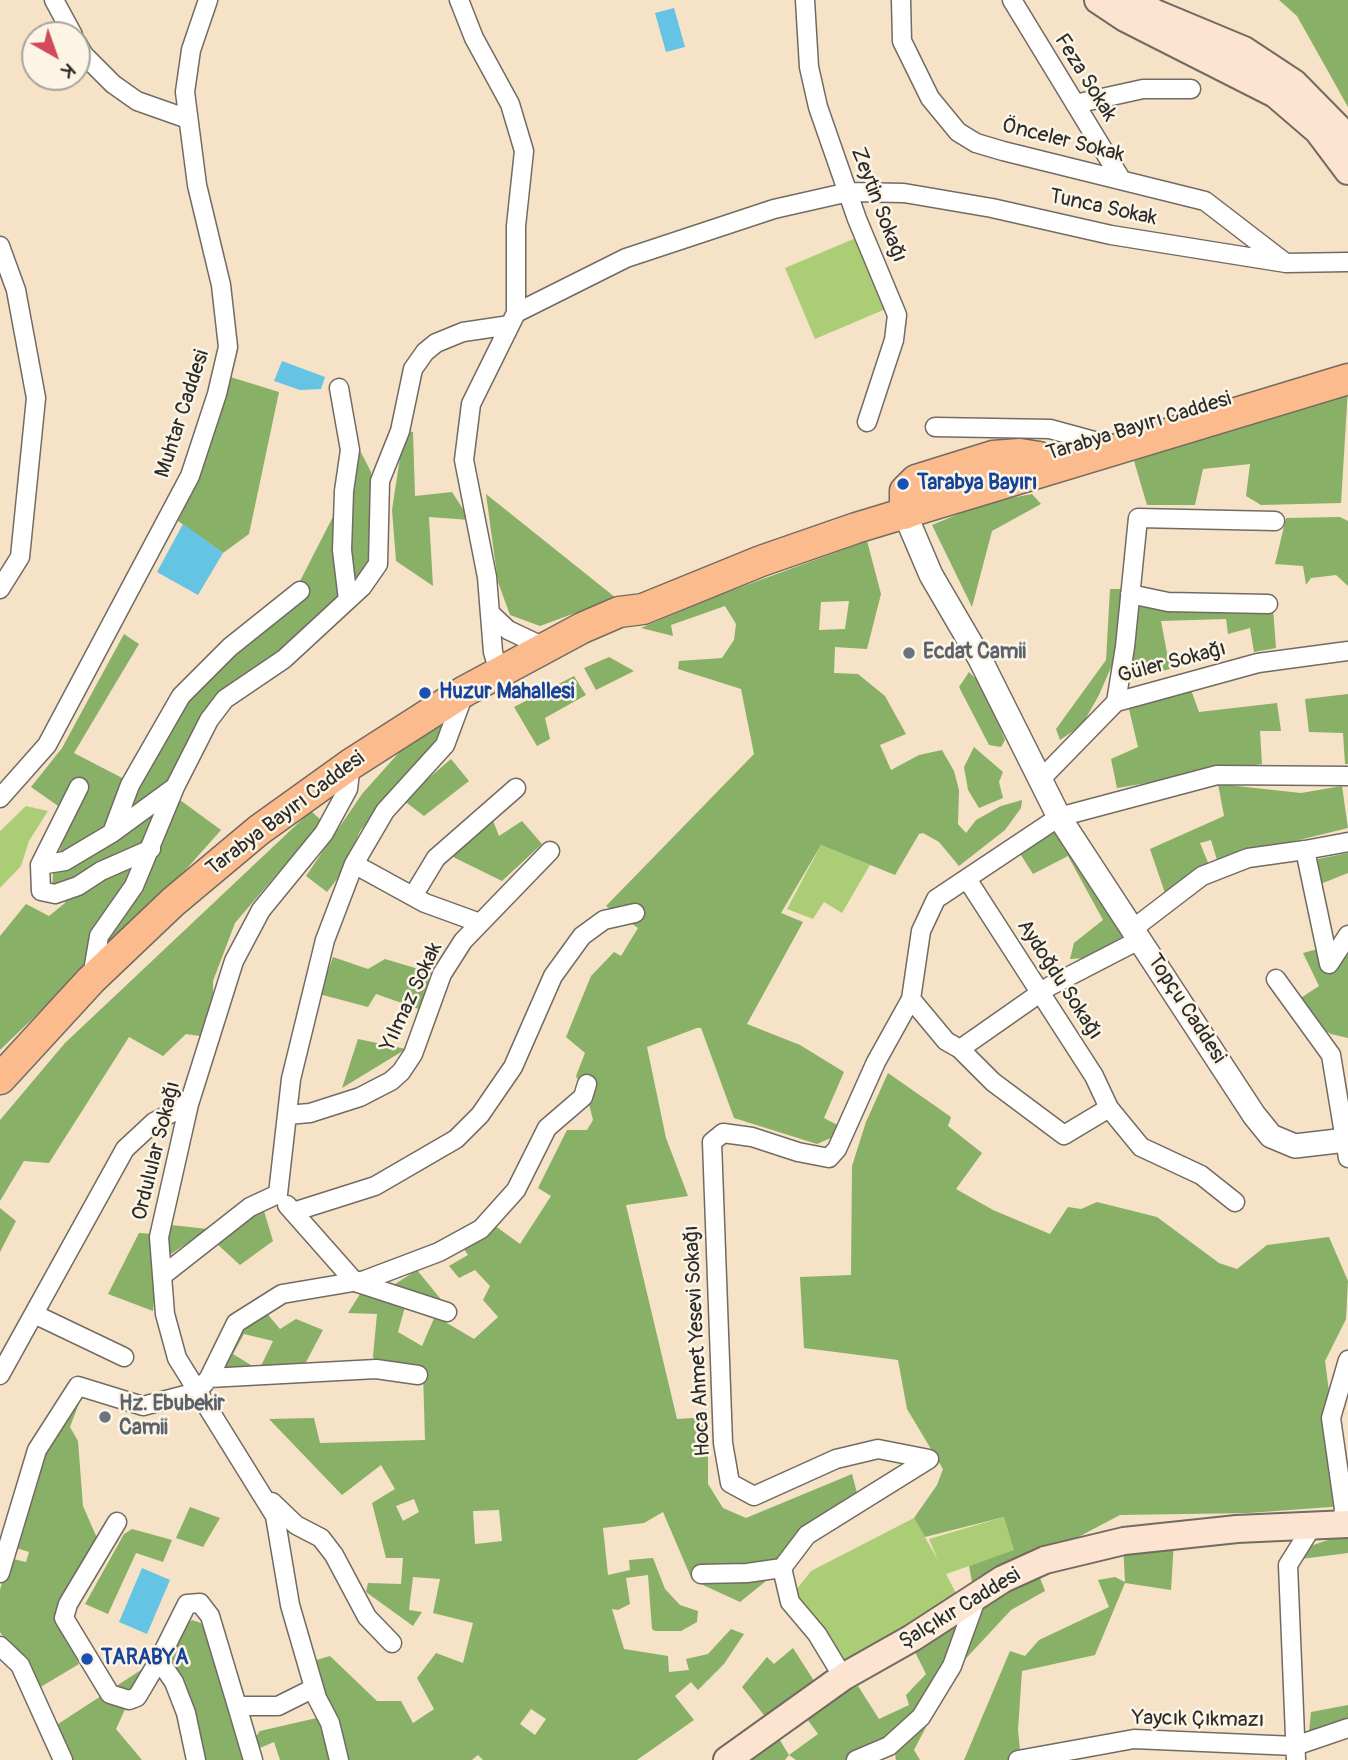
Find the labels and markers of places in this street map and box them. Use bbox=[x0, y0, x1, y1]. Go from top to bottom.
place label: Tarabya Bayırı bbox=[917, 471, 1037, 497]
marker: Tarabya Bayırı bbox=[895, 476, 911, 492]
place label: Ecdat Camii bbox=[923, 640, 1026, 666]
marker: Ecdat Camii bbox=[901, 645, 917, 661]
place label: Huzur Mahallesi bbox=[439, 680, 574, 706]
marker: Huzur Mahallesi bbox=[417, 685, 433, 701]
place label: Hz. Ebubekir Camii bbox=[119, 1392, 225, 1442]
marker: Hz. Ebubekir Camii bbox=[97, 1409, 113, 1425]
place label: TARABYA bbox=[101, 1646, 189, 1672]
marker: TARABYA bbox=[79, 1651, 95, 1667]

